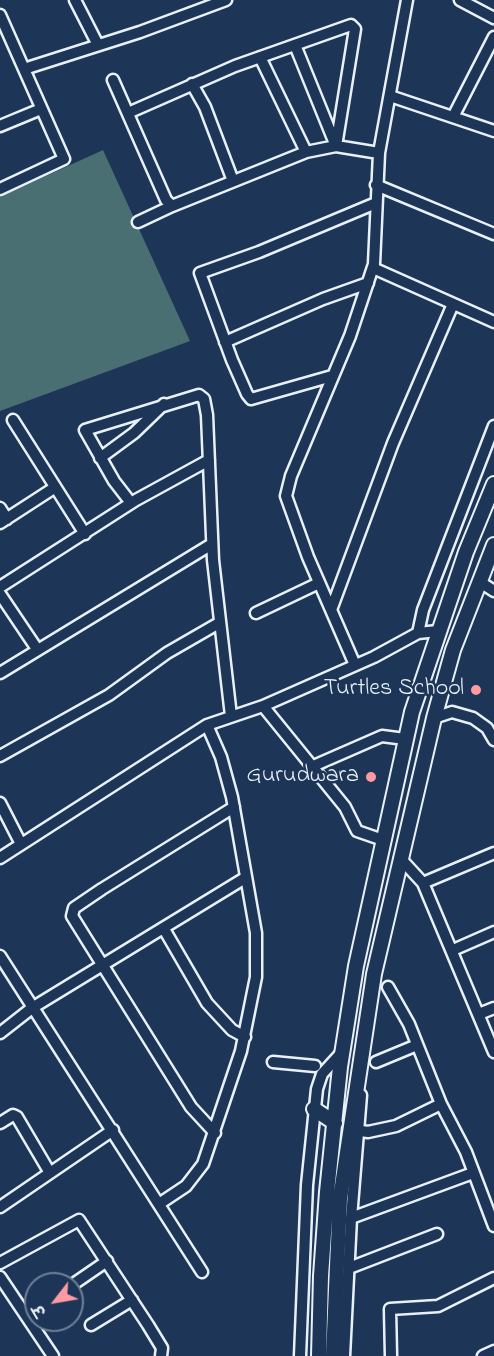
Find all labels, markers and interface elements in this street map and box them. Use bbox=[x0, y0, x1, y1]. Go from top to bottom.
place label: Turtles School bbox=[324, 676, 464, 704]
marker: Turtles School bbox=[469, 683, 483, 697]
place label: Gurudwara bbox=[247, 763, 359, 791]
marker: Gurudwara bbox=[364, 770, 378, 784]
north arrow bbox=[24, 1272, 84, 1332]
text: उ bbox=[27, 1299, 53, 1321]

